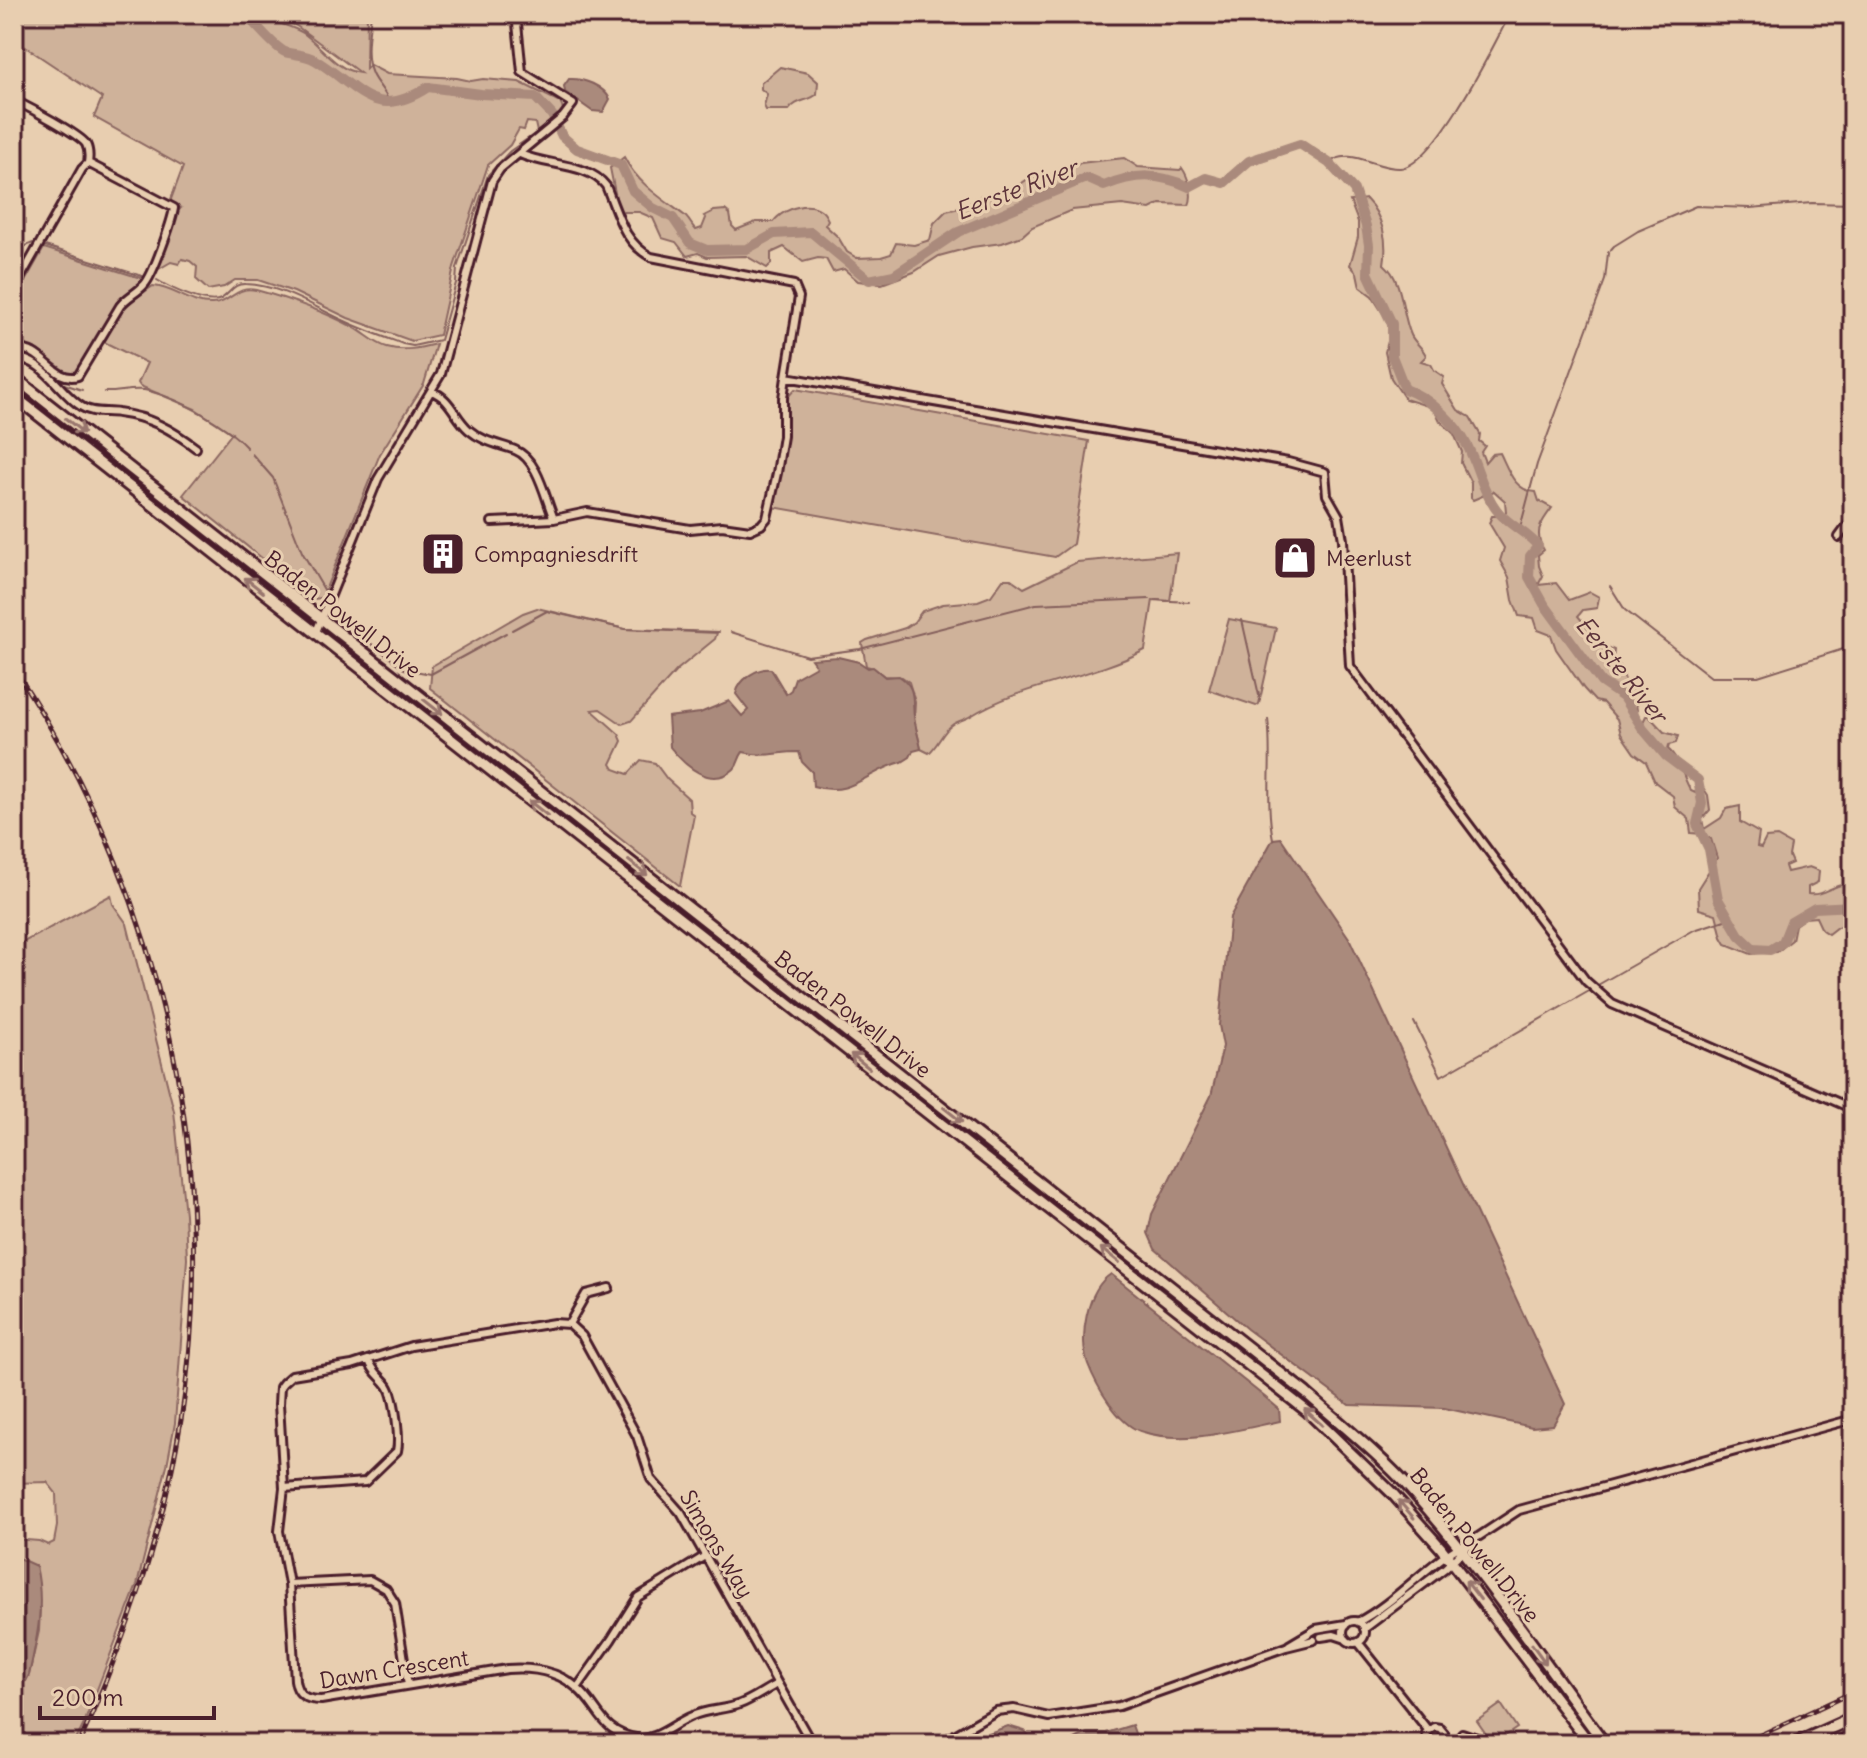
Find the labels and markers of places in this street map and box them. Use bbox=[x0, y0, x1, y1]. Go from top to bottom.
building icon: Compagniesdrift bbox=[419, 530, 467, 578]
shop icon: Meerlust bbox=[1271, 534, 1319, 582]
place label: Compagniesdrift bbox=[474, 540, 638, 568]
place label: Meerlust bbox=[1326, 544, 1412, 572]

